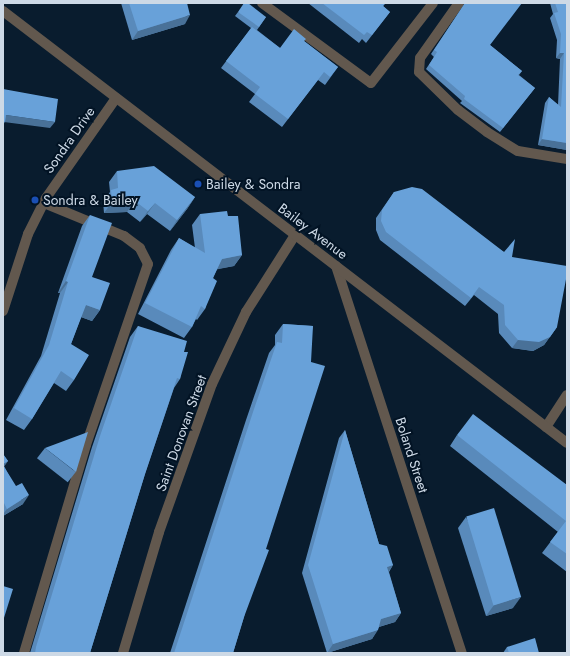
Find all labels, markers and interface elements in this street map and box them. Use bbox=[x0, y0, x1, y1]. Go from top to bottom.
street label: Sondra Drive bbox=[40, 103, 98, 177]
place label: Bailey & Sondra bbox=[206, 176, 301, 192]
marker: Bailey & Sondra bbox=[193, 179, 203, 189]
place label: Sondra & Bailey bbox=[43, 192, 138, 208]
marker: Sondra & Bailey bbox=[30, 195, 40, 205]
street label: Bailey Avenue bbox=[275, 200, 351, 262]
street label: Saint Donovan Street bbox=[152, 372, 210, 494]
street label: Boland Street bbox=[392, 415, 432, 495]

